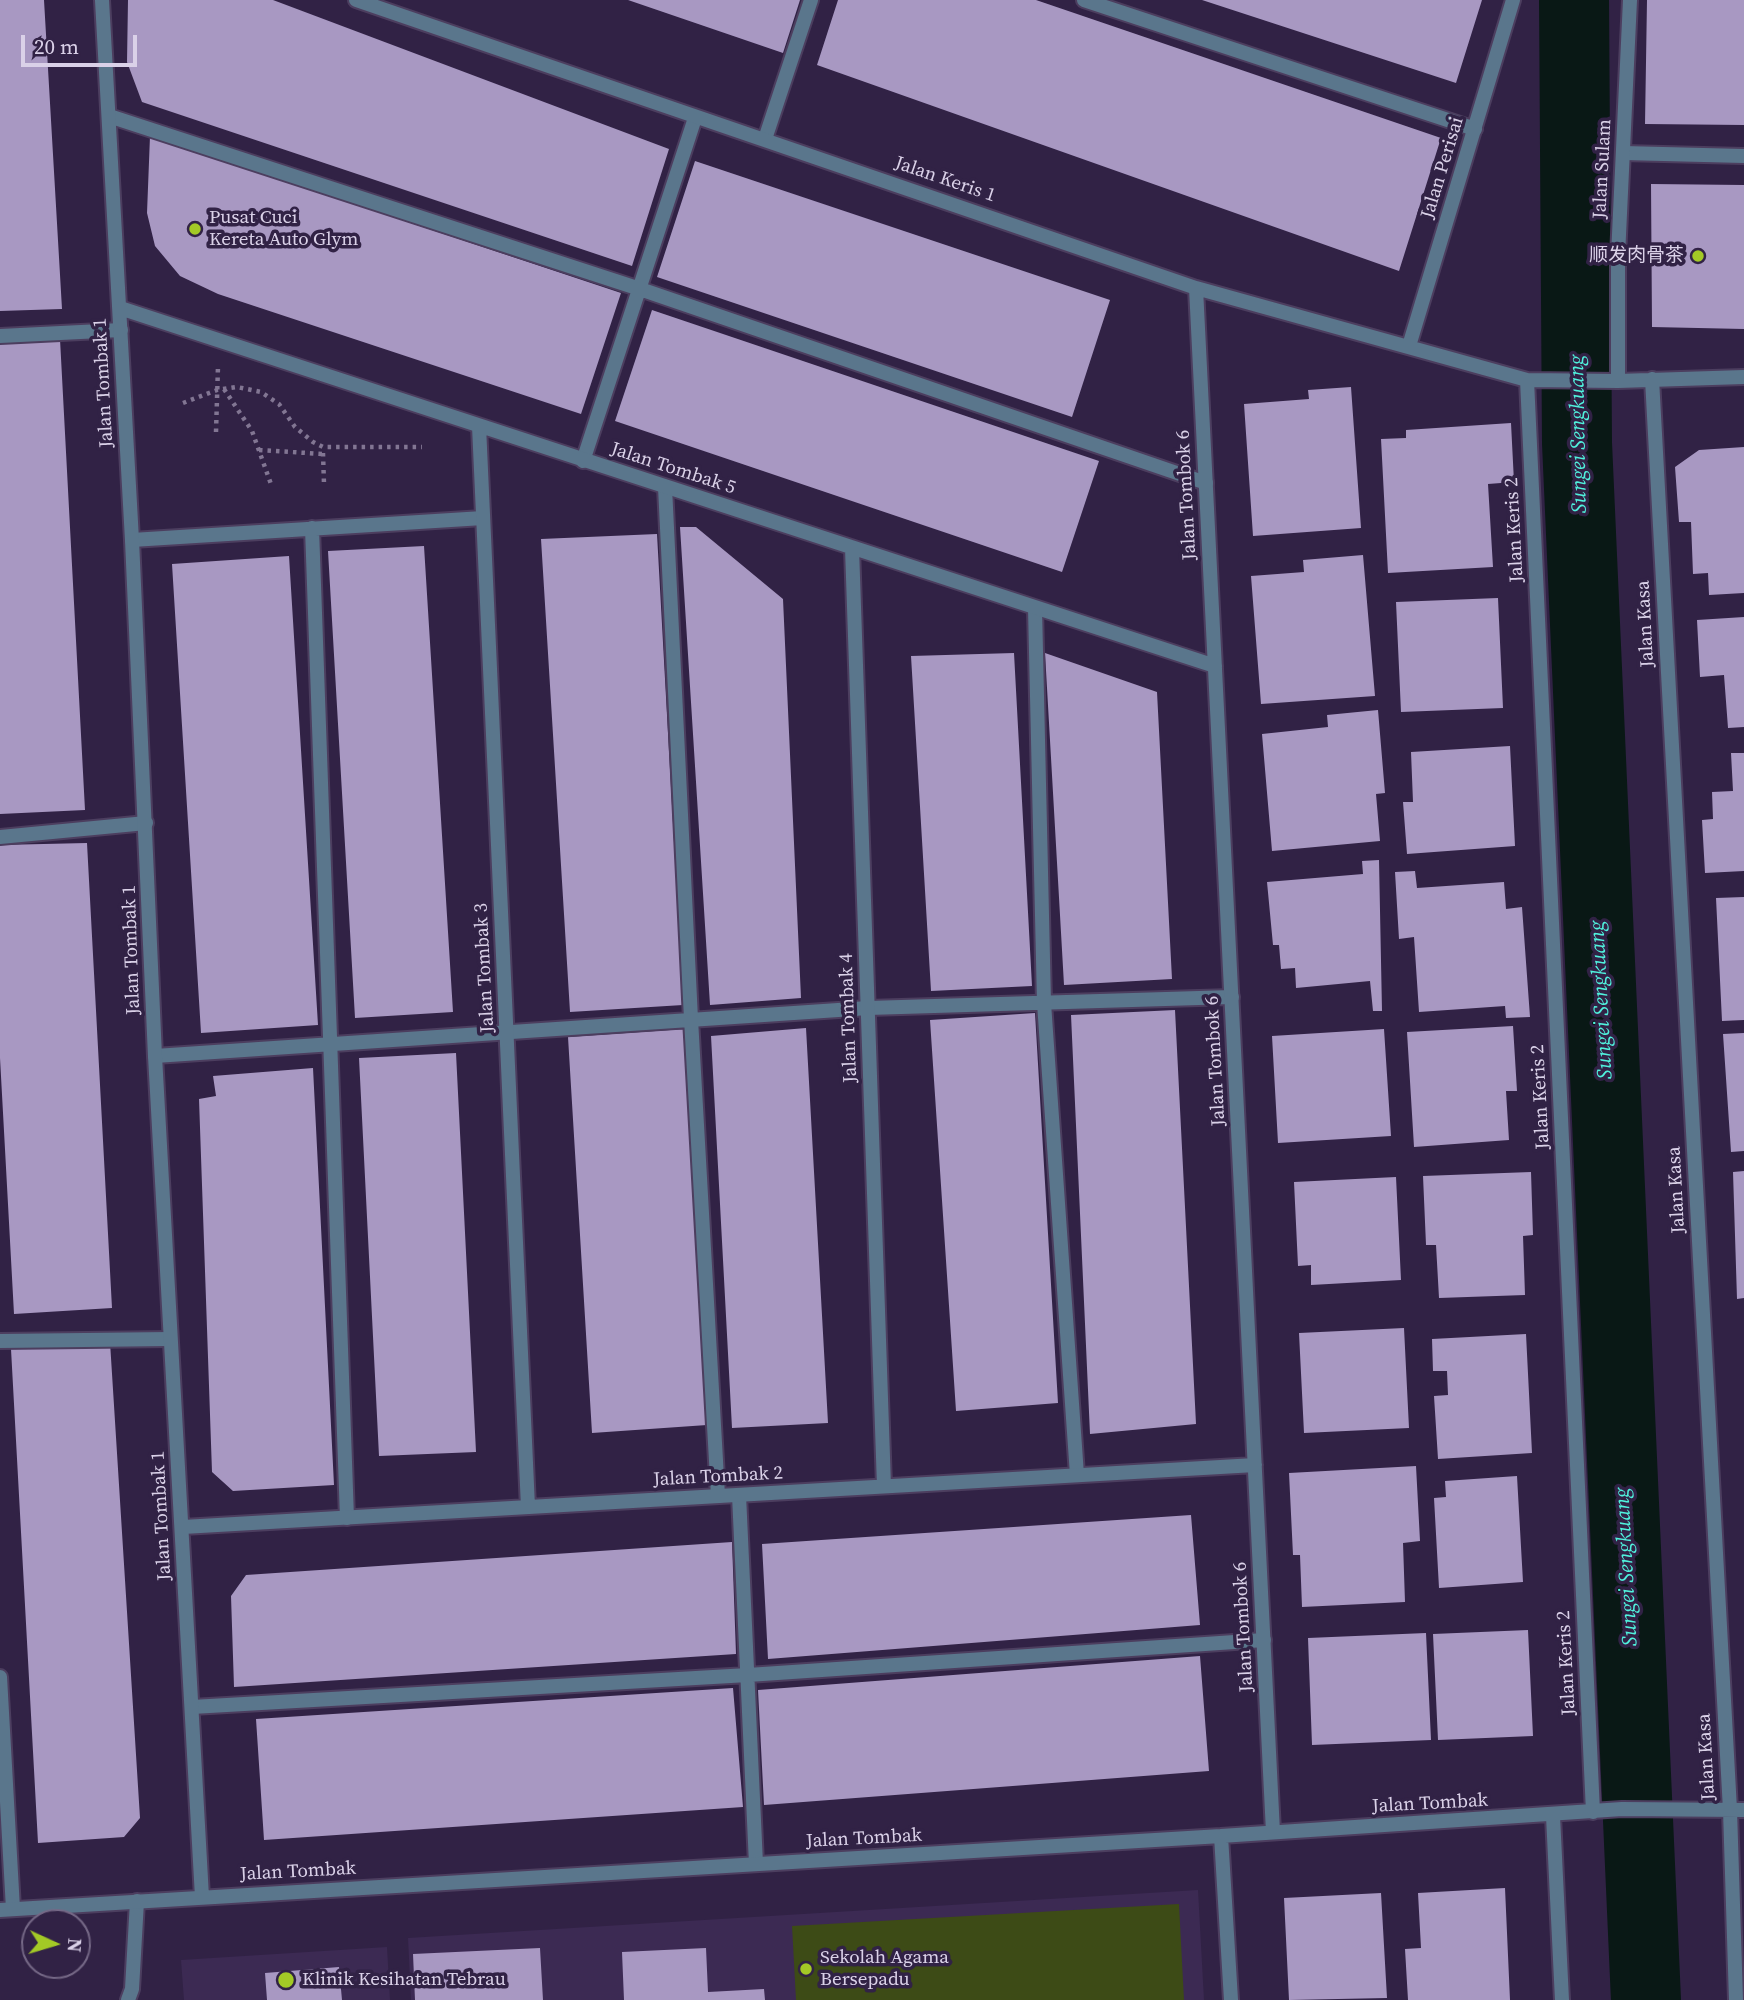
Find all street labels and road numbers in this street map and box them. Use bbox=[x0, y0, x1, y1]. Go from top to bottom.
street label: Jalan Perisai bbox=[1417, 114, 1469, 222]
street label: Jalan Sulam bbox=[1589, 118, 1617, 220]
street label: Jalan Keris 1 bbox=[892, 152, 998, 208]
street label: Jalan Tombak 1 bbox=[89, 318, 119, 448]
street label: Jalan Tombok 6 bbox=[1172, 429, 1202, 561]
street label: Jalan Tombak 5 bbox=[608, 438, 738, 500]
street label: Jalan Keris 2 bbox=[1501, 477, 1529, 583]
street label: Jalan Kasa bbox=[1632, 580, 1660, 668]
street label: Jalan Tombak 1 bbox=[118, 885, 146, 1015]
street label: Jalan Tombak 3 bbox=[470, 903, 500, 1033]
street label: Jalan Tombak 4 bbox=[835, 953, 863, 1083]
street label: Jalan Tombok 6 bbox=[1201, 995, 1231, 1127]
street label: Jalan Keris 2 bbox=[1527, 1044, 1555, 1150]
street label: Jalan Kasa bbox=[1663, 1146, 1691, 1234]
street label: Jalan Tombak 1 bbox=[147, 1451, 177, 1581]
street label: Jalan Tombak 2 bbox=[653, 1462, 783, 1492]
street label: Jalan Tombok 6 bbox=[1229, 1561, 1259, 1693]
street label: Jalan Keris 2 bbox=[1553, 1610, 1581, 1716]
street label: Jalan Kasa bbox=[1693, 1713, 1721, 1801]
street label: Jalan Tombak bbox=[1371, 1790, 1489, 1818]
street label: Jalan Tombak bbox=[805, 1825, 923, 1853]
street label: Jalan Tombak bbox=[239, 1858, 357, 1886]

